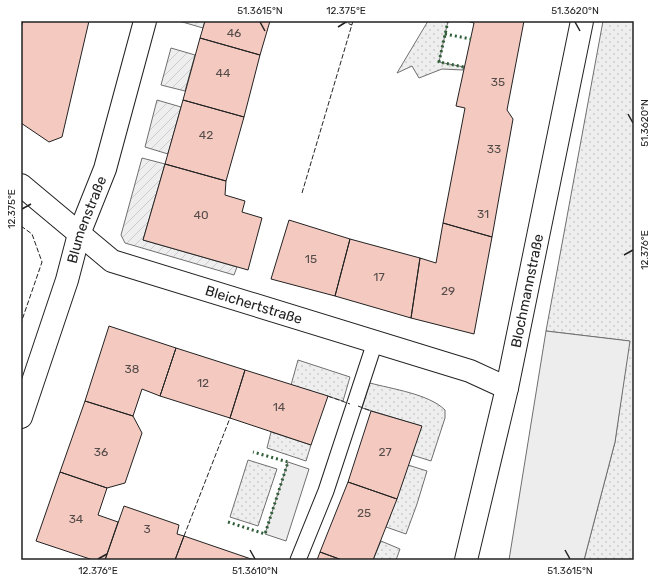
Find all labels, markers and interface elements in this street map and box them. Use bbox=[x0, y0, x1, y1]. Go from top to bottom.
text: 51.3615°N bbox=[237, 5, 283, 17]
text: 12.375°E bbox=[326, 5, 366, 17]
text: 51.3620°N bbox=[551, 5, 599, 17]
house number: 46 bbox=[227, 26, 241, 40]
house number: 44 bbox=[216, 66, 231, 80]
house number: 35 bbox=[491, 75, 505, 89]
text: 51.3620°N bbox=[639, 99, 651, 147]
house number: 42 bbox=[199, 128, 213, 142]
house number: 33 bbox=[487, 142, 501, 156]
street label: Blumenstraße bbox=[63, 173, 110, 265]
text: 12.375°E bbox=[6, 189, 18, 229]
house number: 31 bbox=[477, 207, 489, 221]
house number: 40 bbox=[193, 208, 209, 222]
text: 12.376°E bbox=[639, 230, 651, 270]
street label: Blochmannstraße bbox=[507, 232, 547, 349]
house number: 15 bbox=[305, 252, 317, 266]
house number: 17 bbox=[373, 270, 385, 284]
street label: Bleichertstraße bbox=[203, 282, 305, 328]
house number: 29 bbox=[441, 284, 455, 298]
house number: 38 bbox=[125, 362, 139, 376]
house number: 12 bbox=[197, 376, 209, 390]
house number: 14 bbox=[273, 400, 286, 414]
house number: 36 bbox=[94, 445, 108, 459]
house number: 27 bbox=[378, 445, 392, 459]
house number: 25 bbox=[357, 506, 371, 520]
house number: 34 bbox=[69, 512, 84, 526]
house number: 3 bbox=[143, 522, 151, 536]
text: 12.376°E bbox=[78, 565, 118, 577]
text: 51.3610°N bbox=[232, 565, 278, 577]
text: 51.3615°N bbox=[547, 565, 593, 577]

